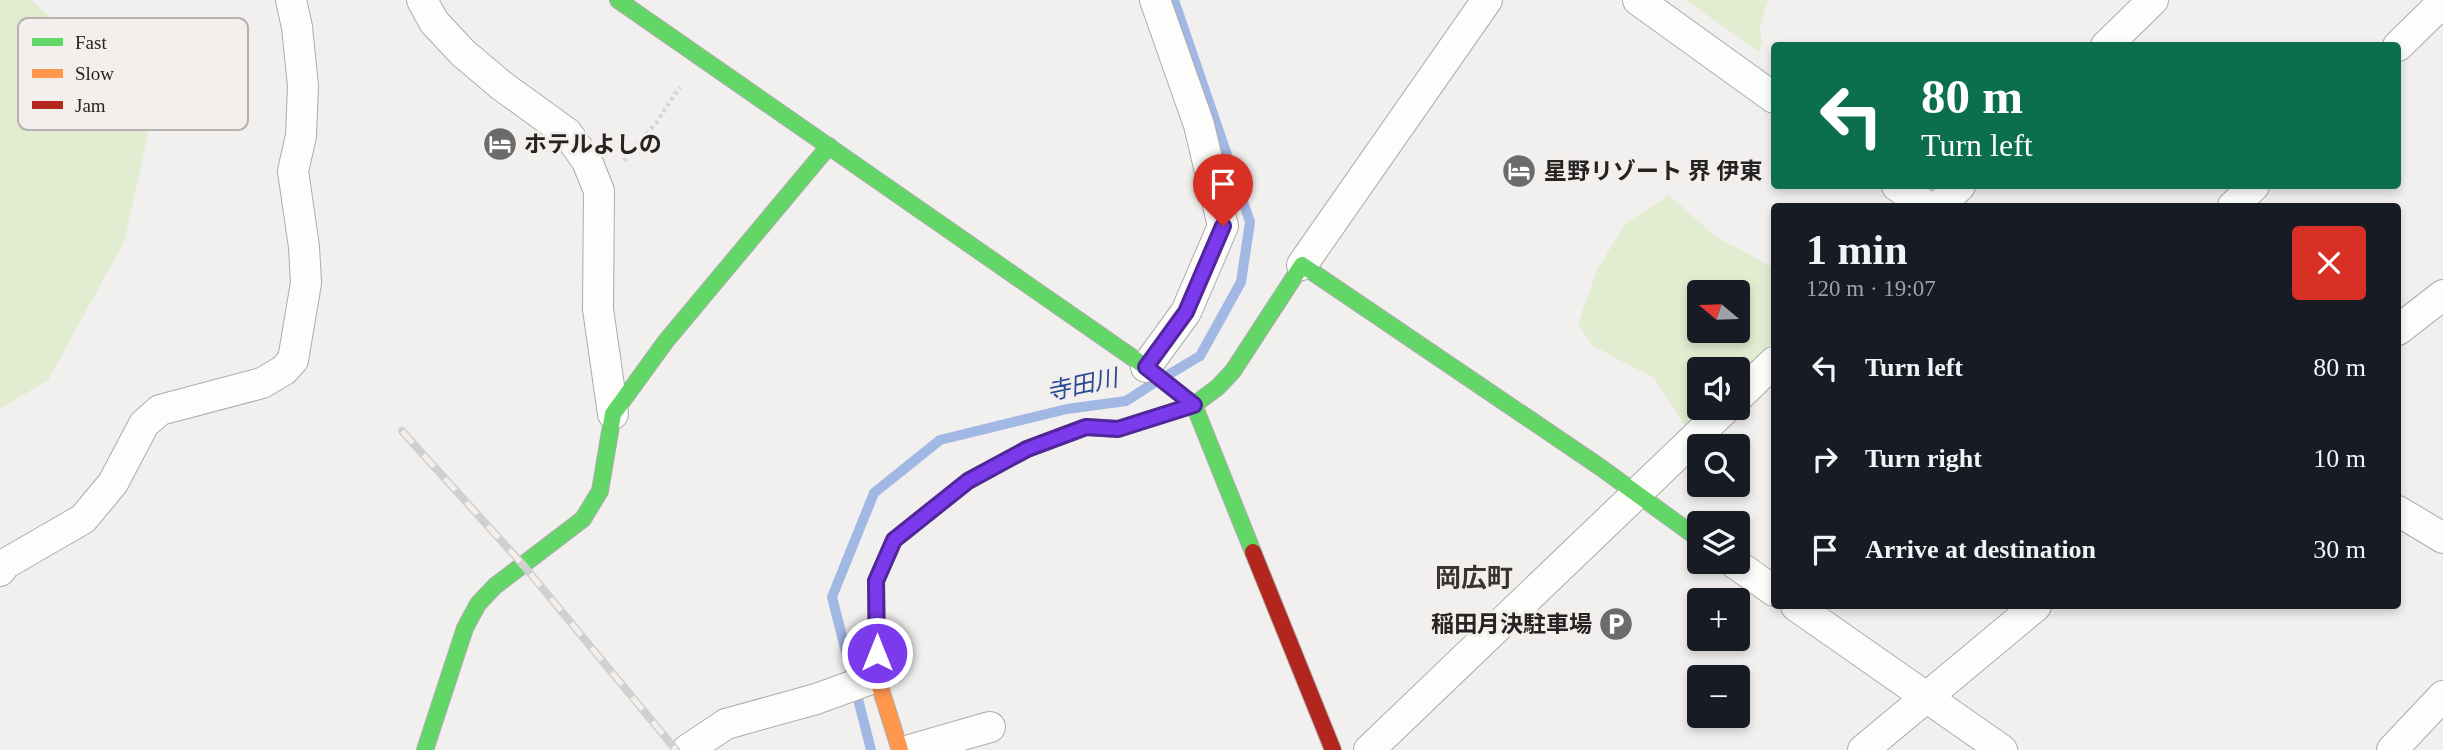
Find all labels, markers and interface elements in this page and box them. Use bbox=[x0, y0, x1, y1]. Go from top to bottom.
legend bbox=[18, 18, 248, 130]
text: Fast bbox=[75, 32, 107, 53]
text: Slow bbox=[75, 63, 114, 84]
text: 80 m bbox=[1921, 69, 2023, 124]
icon: left bbox=[1806, 70, 1897, 161]
text: Jam bbox=[75, 95, 106, 116]
hotel icon: ホテルよしの bbox=[481, 125, 519, 163]
text: Turn left bbox=[1921, 127, 2033, 163]
place label: ホテルよしの bbox=[524, 132, 662, 157]
hotel icon: 星野リゾート 界 伊東 bbox=[1500, 152, 1538, 190]
pin bbox=[1193, 154, 1253, 226]
place label: 星野リゾート 界 伊東 bbox=[1544, 159, 1763, 184]
icon: arrive bbox=[1204, 165, 1242, 203]
button: close bbox=[2292, 226, 2366, 300]
text: 1 min bbox=[1806, 227, 1908, 273]
text: 120 m · 19:07 bbox=[1806, 276, 1936, 301]
north arrow bbox=[1687, 280, 1750, 343]
map controls bbox=[1687, 280, 1750, 728]
icon: left bbox=[1806, 349, 1844, 387]
text: Turn left bbox=[1865, 353, 1963, 382]
text: 80 m bbox=[2313, 353, 2366, 382]
button: sound bbox=[1687, 357, 1750, 420]
water label: 寺田川 bbox=[1044, 364, 1123, 405]
button: search bbox=[1687, 434, 1750, 497]
icon: right bbox=[1806, 440, 1844, 478]
text: Turn right bbox=[1865, 444, 1982, 473]
text: 10 m bbox=[2313, 444, 2366, 473]
button: layers bbox=[1687, 511, 1750, 574]
icon: arrive bbox=[1806, 531, 1844, 569]
text: Arrive at destination bbox=[1865, 535, 2096, 564]
text: 30 m bbox=[2313, 535, 2366, 564]
district label: 岡広町 bbox=[1435, 564, 1513, 593]
button: + bbox=[1687, 588, 1750, 651]
parking icon: 稲田月決駐車場 bbox=[1597, 605, 1635, 643]
place label: 稲田月決駐車場 bbox=[1431, 612, 1592, 637]
position arrow bbox=[840, 616, 914, 690]
button: − bbox=[1687, 665, 1750, 728]

